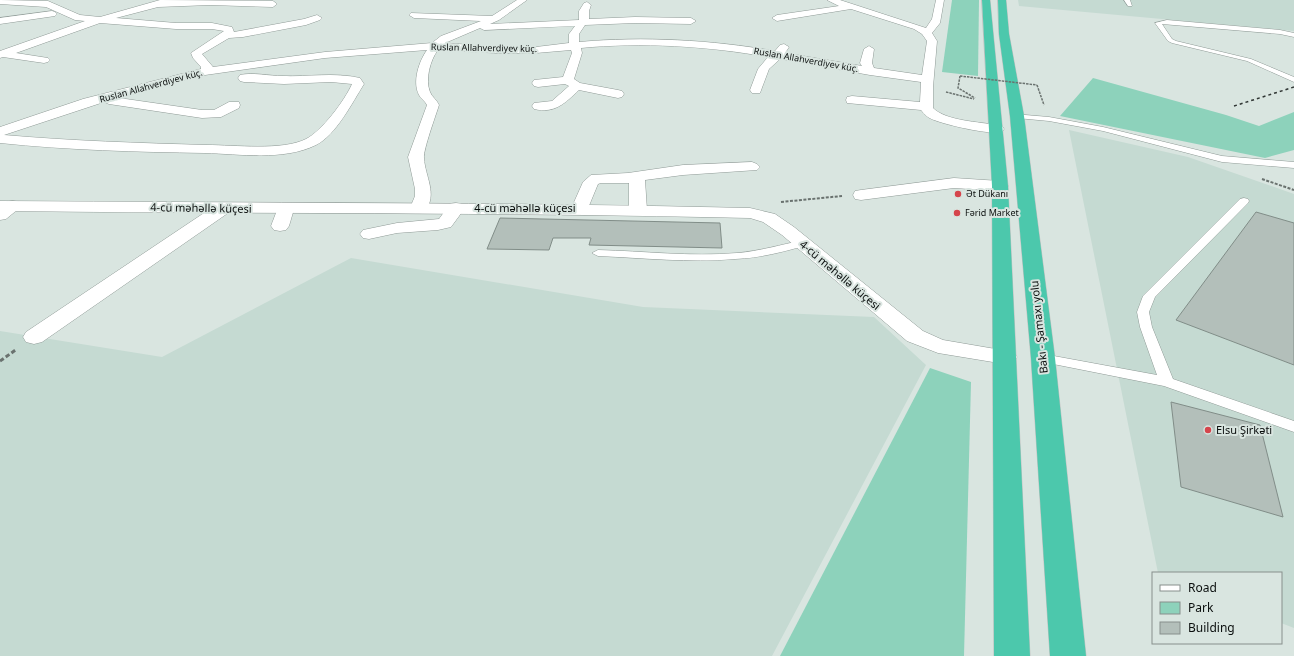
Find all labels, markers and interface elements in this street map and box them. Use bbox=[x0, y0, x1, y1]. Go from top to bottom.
street label: Ruslan Allahverdiyev küç. bbox=[431, 40, 537, 55]
street label: Ruslan Allahverdiyev küç. bbox=[753, 44, 860, 75]
street label: Ruslan Allahverdiyev küç. bbox=[98, 65, 204, 106]
place label: Ət Dükanı bbox=[966, 187, 1008, 200]
marker: Ət Dükanı bbox=[953, 189, 963, 199]
street label: 4-cü məhəllə küçesi bbox=[150, 199, 252, 216]
street label: 4-cü məhəllə küçesi bbox=[474, 200, 576, 215]
place label: Fərid Market bbox=[965, 206, 1019, 219]
marker: Fərid Market bbox=[952, 208, 962, 218]
street label: 4-cü məhəllə küçesi bbox=[797, 236, 884, 313]
street label: Bakı - Şamaxı yolu bbox=[1026, 280, 1051, 374]
place label: Elsu Şirkəti bbox=[1216, 422, 1272, 437]
marker: Elsu Şirkəti bbox=[1203, 425, 1213, 435]
legend bbox=[1152, 572, 1282, 644]
text: Road bbox=[1188, 579, 1217, 596]
text: Park bbox=[1188, 599, 1214, 616]
text: Building bbox=[1188, 619, 1235, 636]

